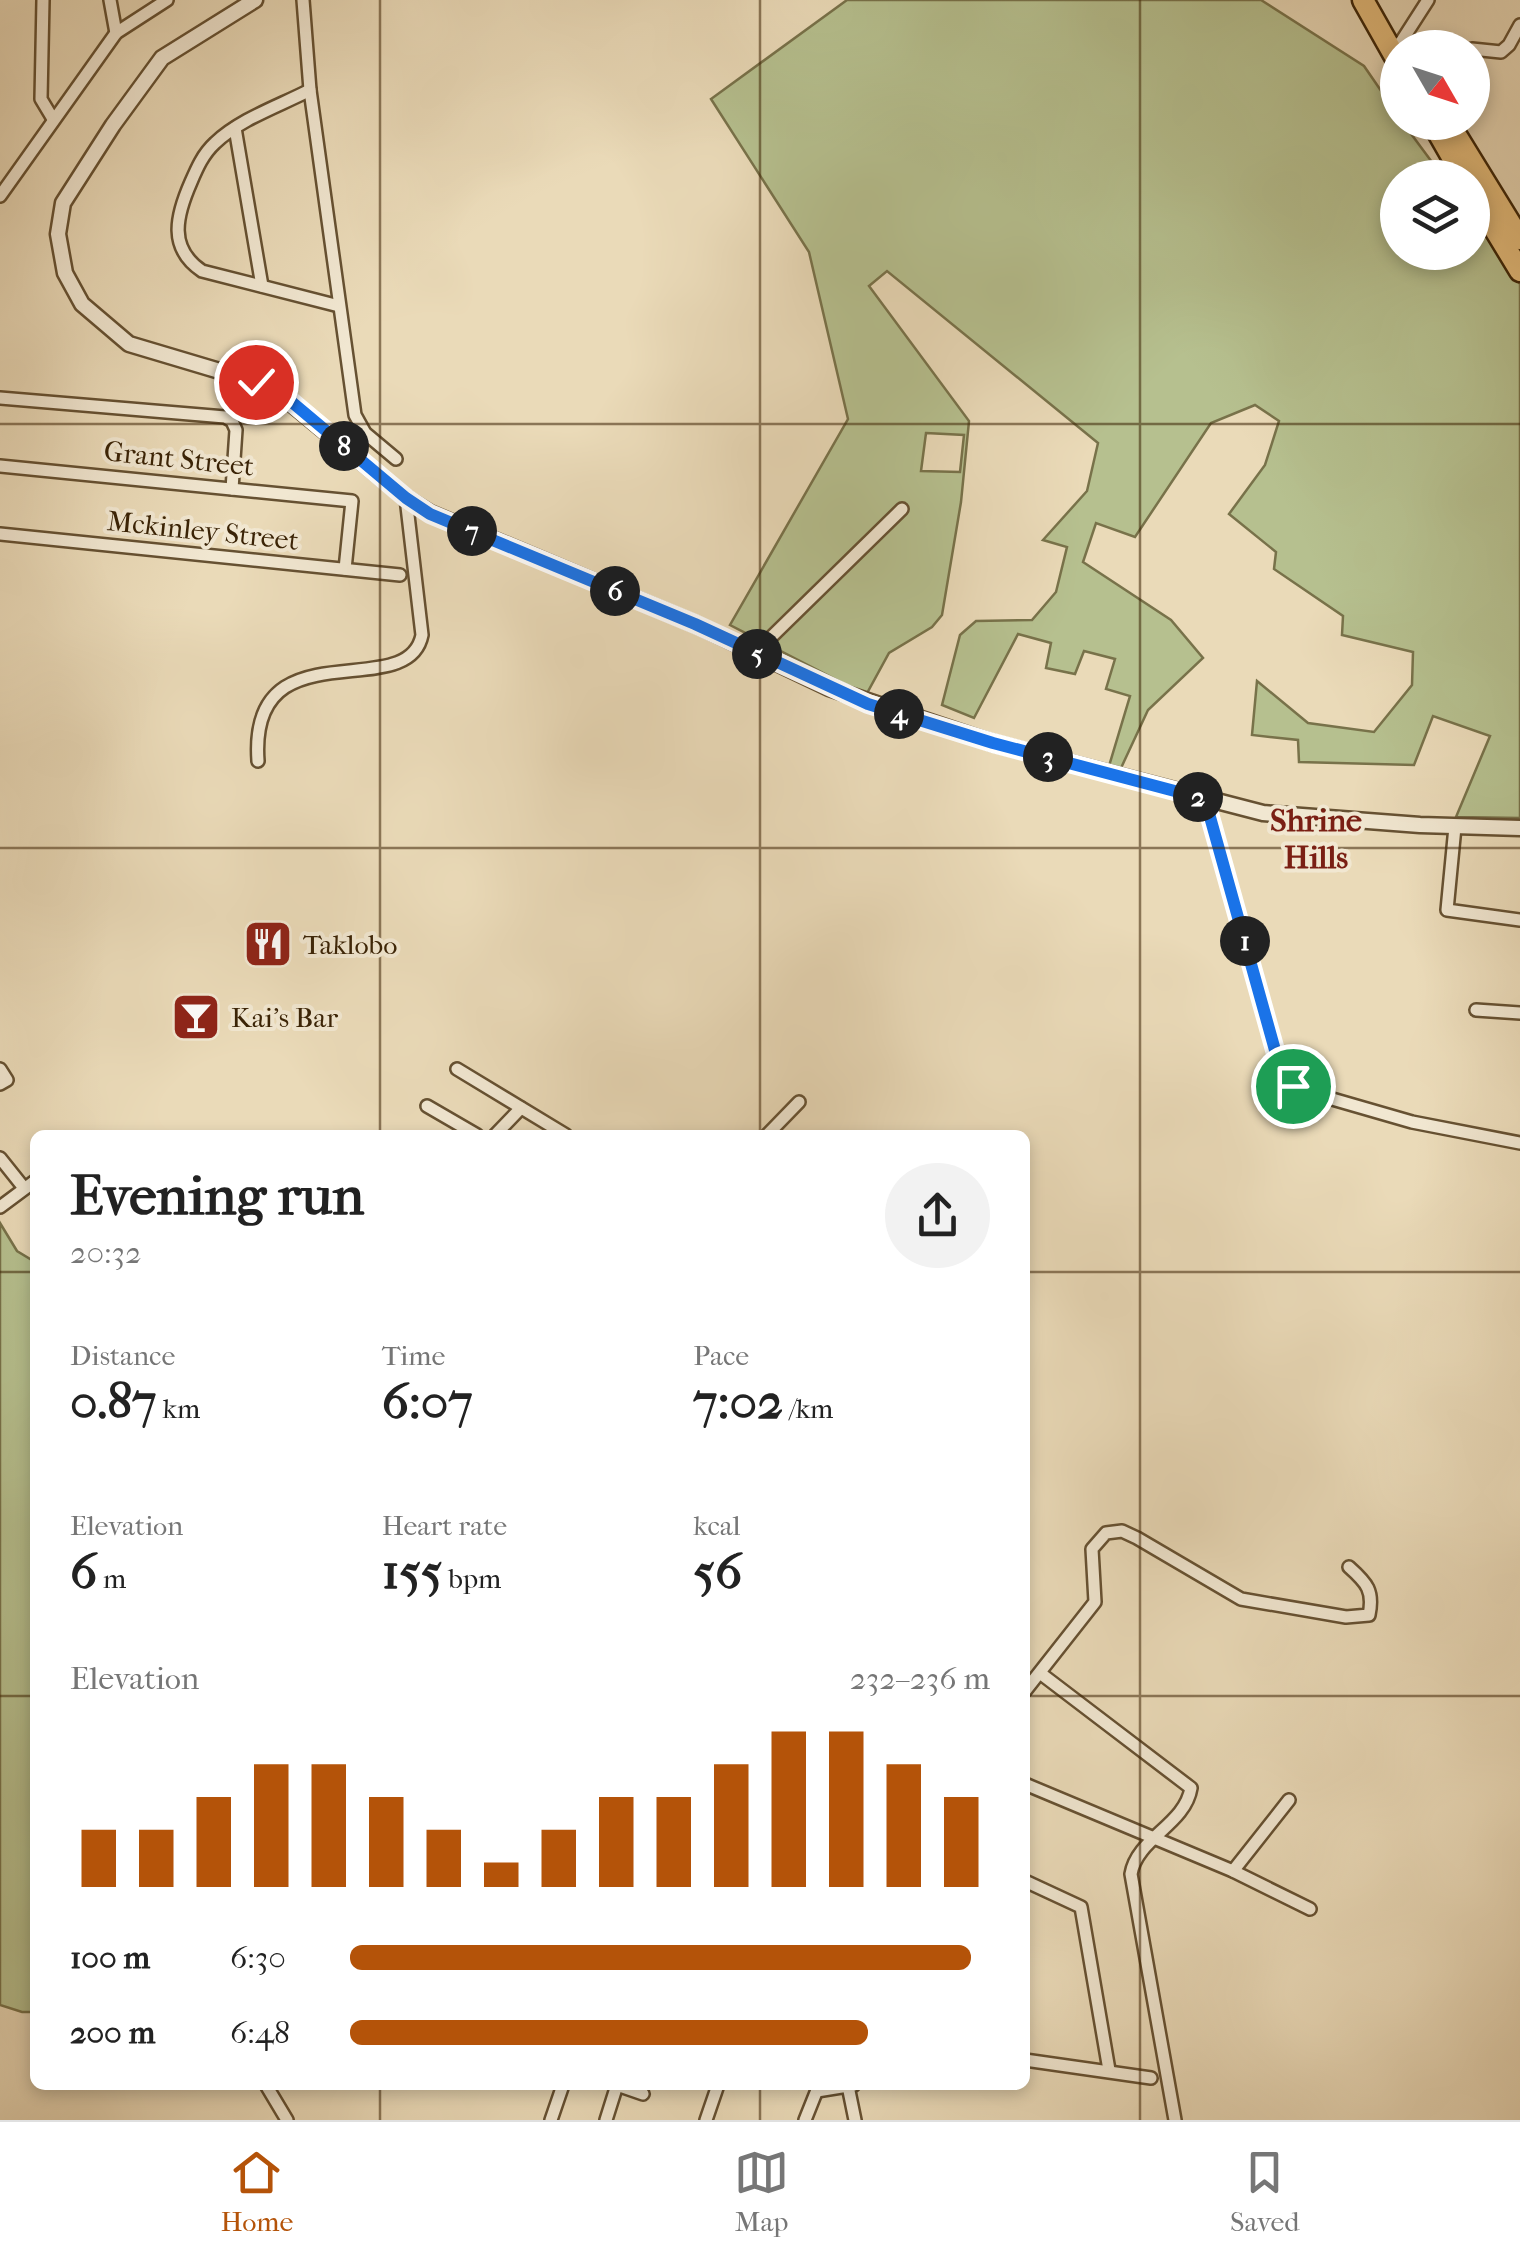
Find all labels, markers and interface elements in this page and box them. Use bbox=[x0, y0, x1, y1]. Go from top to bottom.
north arrow bbox=[1380, 30, 1490, 140]
map controls bbox=[1380, 30, 1490, 270]
button: layers bbox=[1380, 160, 1490, 270]
pin bbox=[214, 340, 299, 425]
icon: check bbox=[229, 355, 284, 410]
pin: 8 bbox=[319, 421, 369, 471]
text: 8 bbox=[337, 429, 351, 462]
street label: Grant Street bbox=[102, 434, 256, 483]
street label: Mckinley Street bbox=[106, 504, 300, 557]
pin: 7 bbox=[447, 506, 497, 556]
text: 7 bbox=[465, 514, 479, 547]
pin: 6 bbox=[590, 566, 640, 616]
text: 6 bbox=[607, 574, 623, 607]
pin: 5 bbox=[732, 629, 782, 679]
text: 5 bbox=[751, 637, 763, 670]
pin: 4 bbox=[874, 689, 924, 739]
text: 4 bbox=[891, 697, 907, 730]
pin: 3 bbox=[1023, 732, 1073, 782]
text: 3 bbox=[1042, 740, 1054, 773]
pin: 2 bbox=[1173, 772, 1223, 822]
text: 2 bbox=[1191, 780, 1205, 813]
district label: Shrine Hills bbox=[1270, 802, 1362, 876]
pin: 1 bbox=[1220, 916, 1270, 966]
restaurant icon: Taklobo bbox=[242, 918, 294, 970]
text: 1 bbox=[1240, 924, 1250, 957]
place label: Taklobo bbox=[303, 928, 397, 961]
bar icon: Kai's Bar bbox=[170, 991, 222, 1043]
place label: Kai's Bar bbox=[231, 1001, 338, 1034]
pin bbox=[1251, 1044, 1336, 1129]
icon: arrive bbox=[1266, 1059, 1321, 1114]
button: share bbox=[885, 1163, 990, 1268]
text: Evening run bbox=[70, 1164, 364, 1228]
text: 20:32 bbox=[70, 1234, 141, 1271]
text: Distance bbox=[70, 1339, 175, 1372]
text: Time bbox=[382, 1339, 445, 1372]
text: Pace bbox=[693, 1339, 749, 1372]
text: 0.87 bbox=[70, 1372, 156, 1431]
text: 6:07 bbox=[382, 1372, 473, 1431]
text: 7:02 bbox=[693, 1372, 783, 1431]
text: km bbox=[156, 1392, 200, 1425]
text: /km bbox=[783, 1392, 833, 1425]
text: Elevation bbox=[70, 1509, 183, 1542]
text: Heart rate bbox=[382, 1509, 507, 1542]
text: kcal bbox=[693, 1509, 740, 1542]
text: 6 bbox=[70, 1542, 97, 1601]
text: 155 bbox=[382, 1542, 442, 1601]
text: 56 bbox=[693, 1542, 742, 1601]
text: m bbox=[97, 1562, 126, 1595]
text: bpm bbox=[442, 1562, 501, 1595]
text: Elevation bbox=[70, 1660, 199, 1697]
text: 232–236 m bbox=[850, 1660, 990, 1697]
text: 100 m bbox=[70, 1939, 150, 1976]
text: 6:30 bbox=[230, 1939, 286, 1976]
text: 200 m bbox=[70, 2014, 155, 2051]
text: 6:48 bbox=[230, 2014, 290, 2051]
tab: Home bbox=[220, 2145, 293, 2238]
tab: Map bbox=[734, 2145, 789, 2238]
tab: Saved bbox=[1230, 2145, 1300, 2238]

